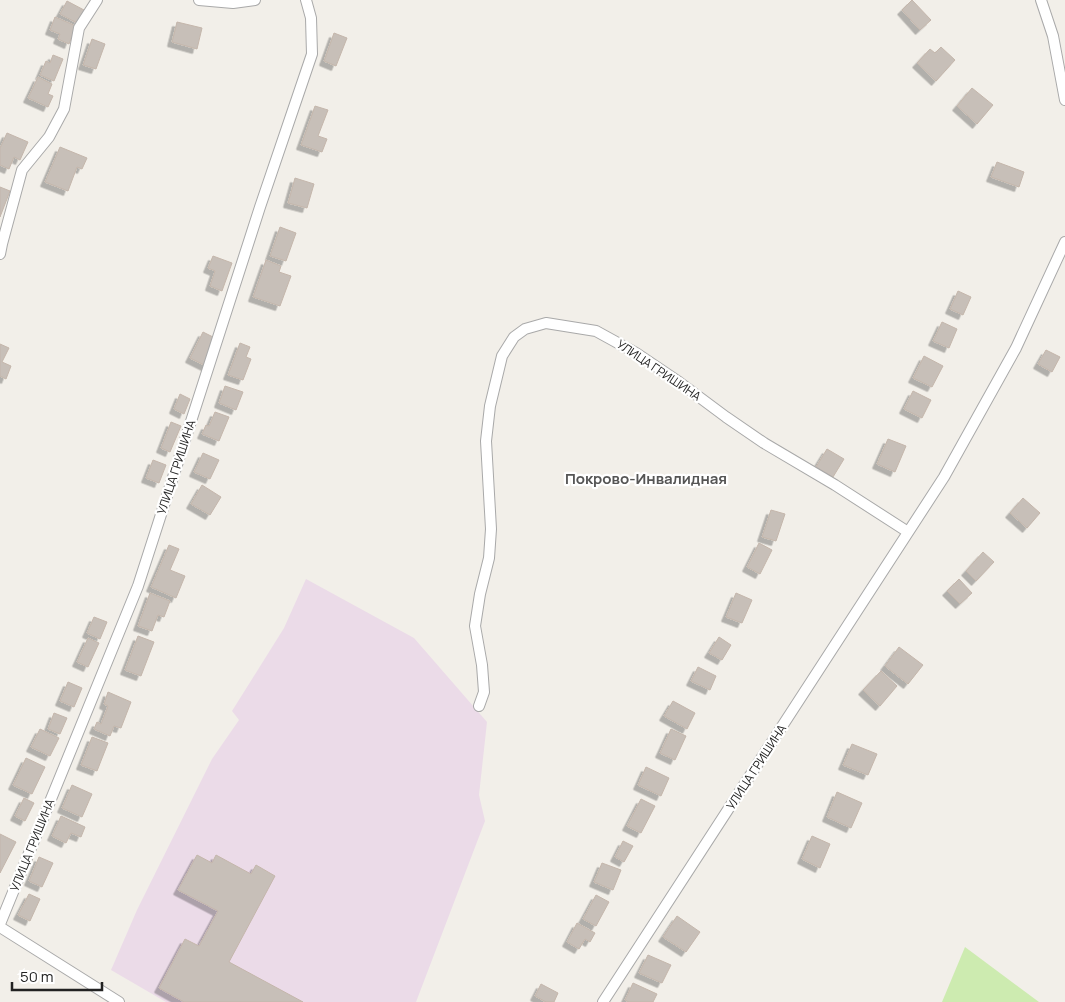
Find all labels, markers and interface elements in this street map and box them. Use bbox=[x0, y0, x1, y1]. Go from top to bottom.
street label: УЛИЦА ГРИШИНА bbox=[613, 335, 705, 405]
street label: УЛИЦА ГРИШИНА bbox=[153, 417, 199, 517]
district label: Покрово-Инвалидная bbox=[565, 468, 727, 489]
street label: УЛИЦА ГРИШИНА bbox=[722, 721, 790, 813]
street label: УЛИЦА ГРИШИНА bbox=[6, 796, 58, 894]
scale bar bbox=[12, 960, 102, 992]
text: 50 m bbox=[20, 966, 54, 987]

